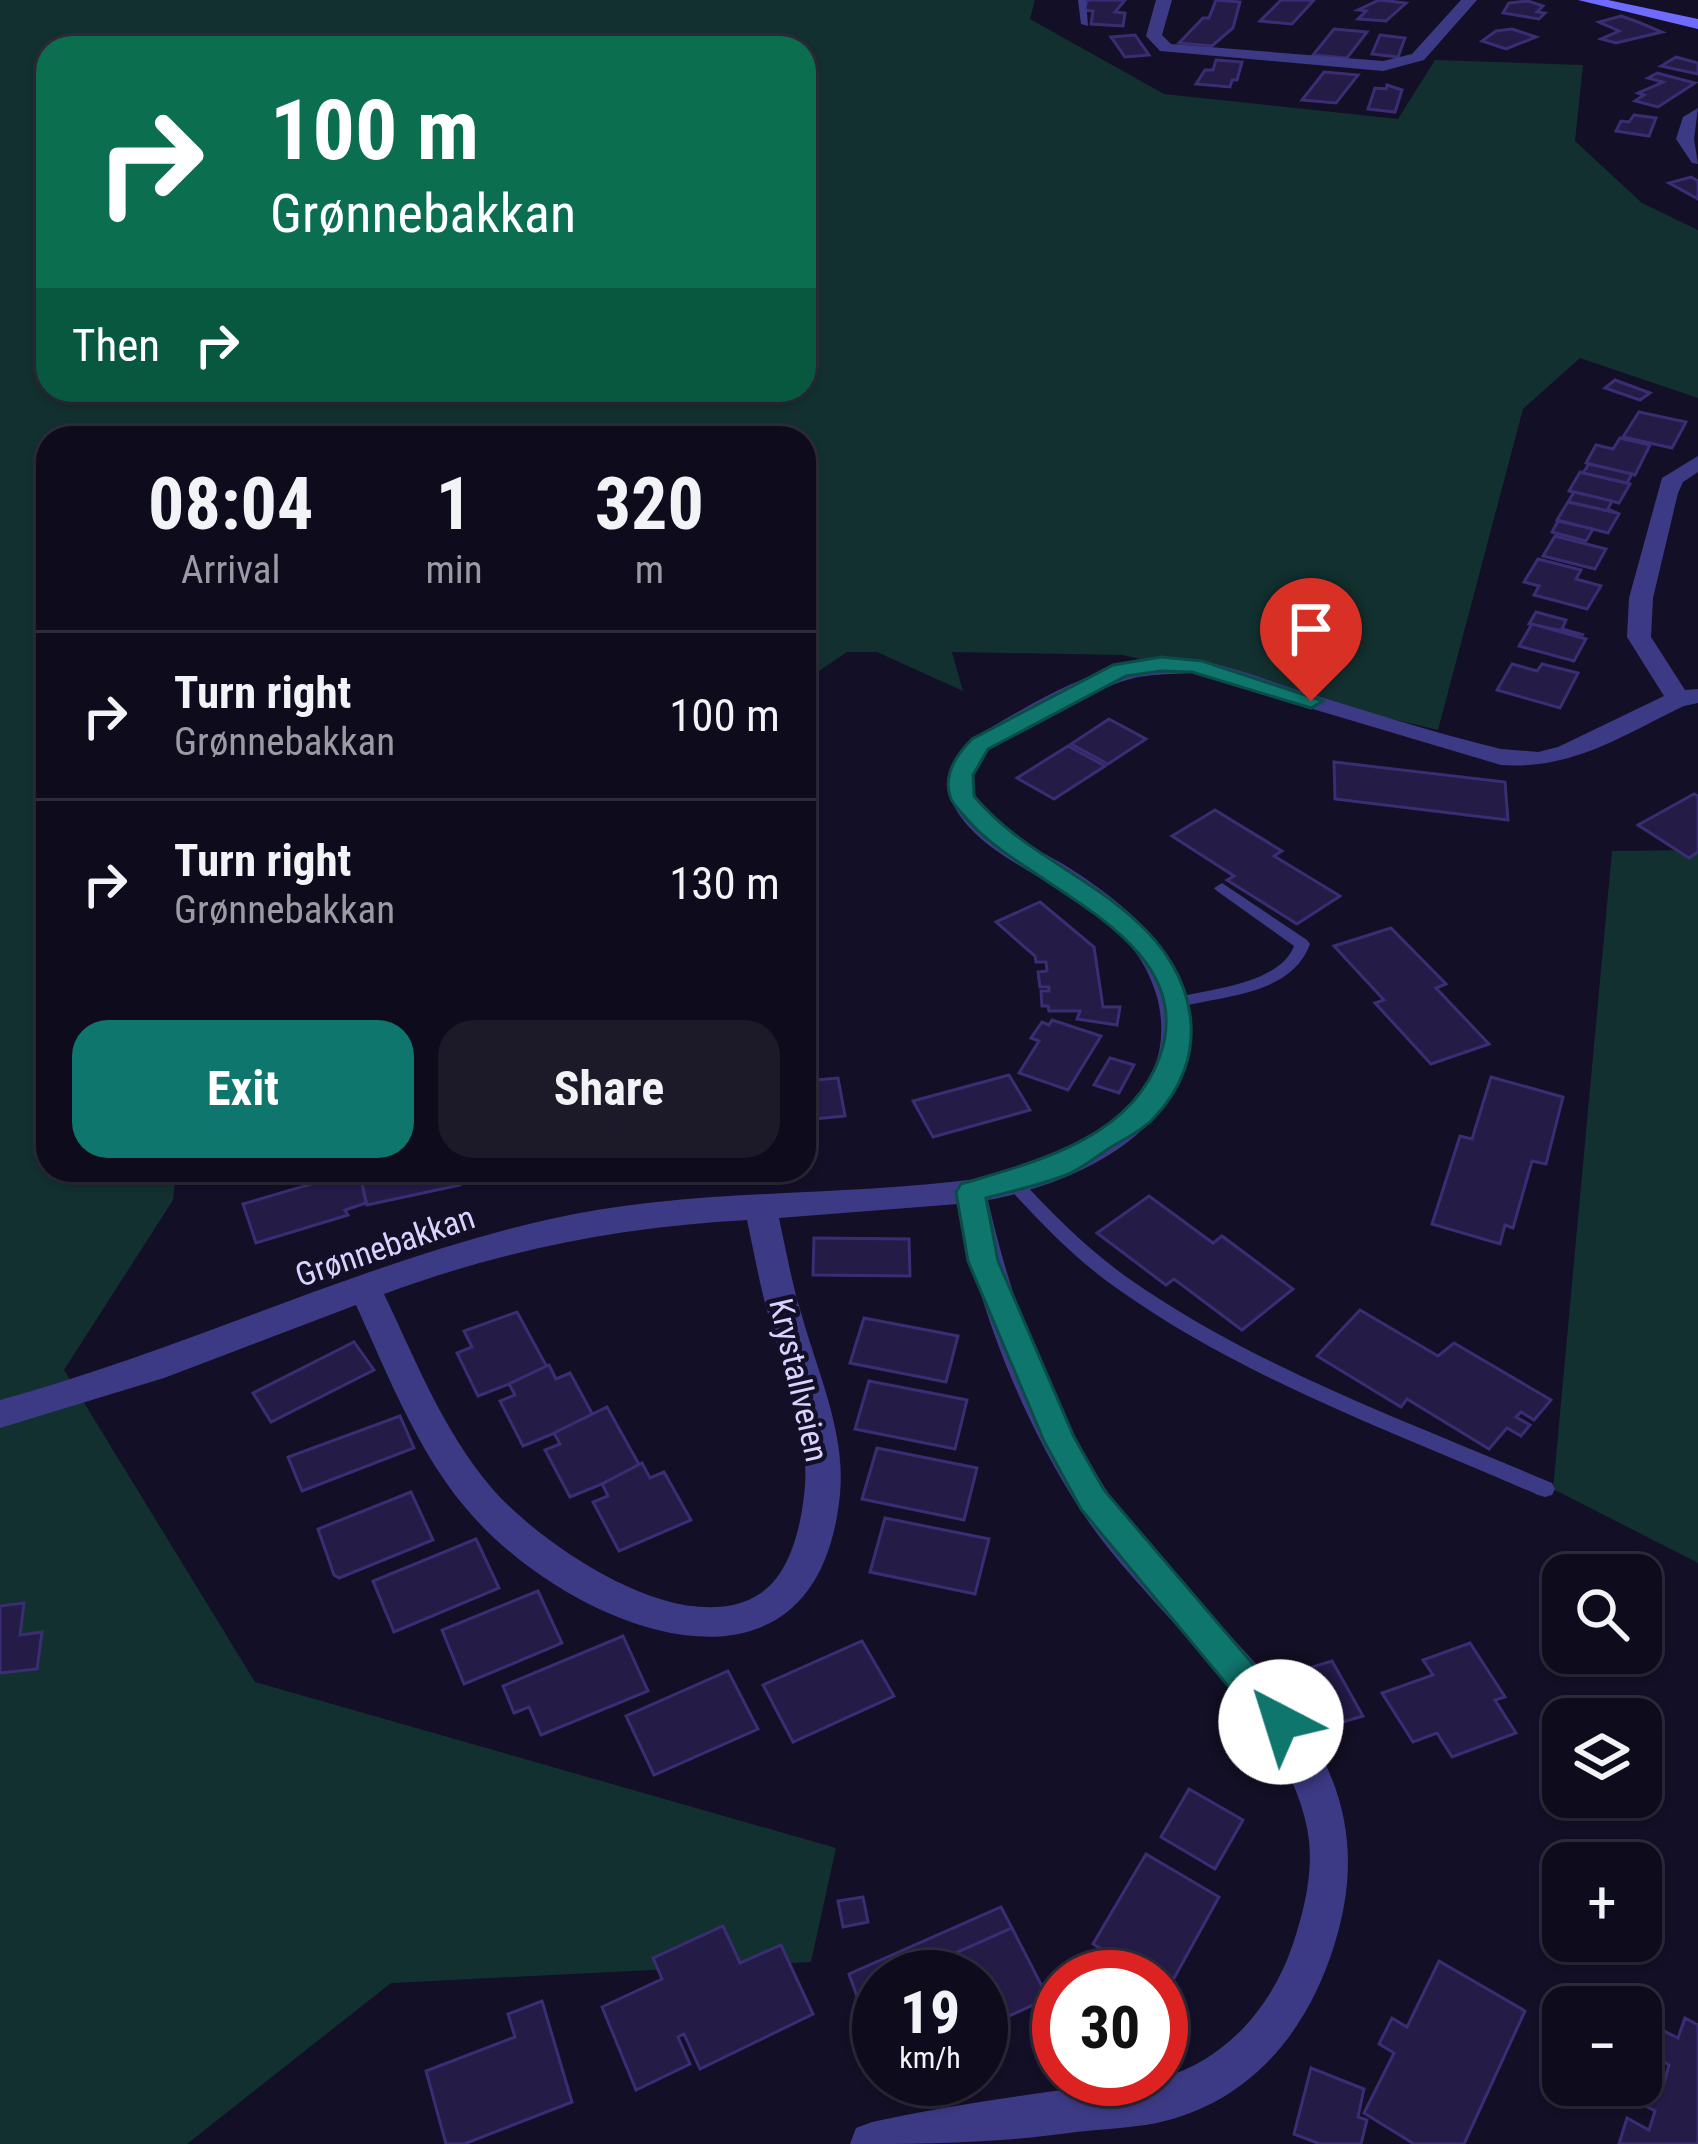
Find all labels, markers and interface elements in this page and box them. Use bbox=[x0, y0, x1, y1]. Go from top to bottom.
text: 100 m bbox=[270, 81, 479, 180]
icon: right bbox=[72, 84, 228, 240]
text: Grønnebakkan bbox=[270, 182, 576, 245]
icon: right bbox=[184, 312, 250, 378]
text: Then bbox=[72, 319, 160, 372]
text: 08:04 bbox=[148, 462, 313, 547]
text: 1 bbox=[436, 462, 472, 547]
text: 320 bbox=[595, 462, 704, 547]
text: Arrival bbox=[181, 547, 280, 593]
text: min bbox=[425, 547, 483, 593]
text: m bbox=[635, 547, 664, 593]
pin bbox=[1260, 578, 1362, 701]
icon: arrive bbox=[1278, 596, 1344, 662]
text: Turn right bbox=[174, 666, 351, 719]
icon: right bbox=[72, 683, 138, 749]
text: 100 m bbox=[669, 689, 780, 742]
text: Grønnebakkan bbox=[174, 719, 395, 765]
text: Turn right bbox=[174, 834, 351, 887]
icon: right bbox=[72, 851, 138, 917]
text: 130 m bbox=[669, 857, 780, 910]
text: Grønnebakkan bbox=[174, 887, 395, 933]
button: Exit bbox=[72, 1020, 414, 1158]
button: Share bbox=[438, 1020, 780, 1158]
street label: Grønnebakkan bbox=[290, 1197, 480, 1295]
street label: Krystallveien bbox=[761, 1295, 837, 1465]
map controls bbox=[1542, 1554, 1662, 2106]
button: search bbox=[1542, 1554, 1662, 1674]
position arrow bbox=[1218, 1659, 1344, 1785]
button: layers bbox=[1542, 1698, 1662, 1818]
button: + bbox=[1542, 1842, 1662, 1962]
speed limit sign: 30 bbox=[1032, 1950, 1188, 2106]
text: 19 bbox=[900, 1977, 960, 2048]
button: − bbox=[1542, 1986, 1662, 2106]
text: km/h bbox=[899, 2040, 961, 2075]

